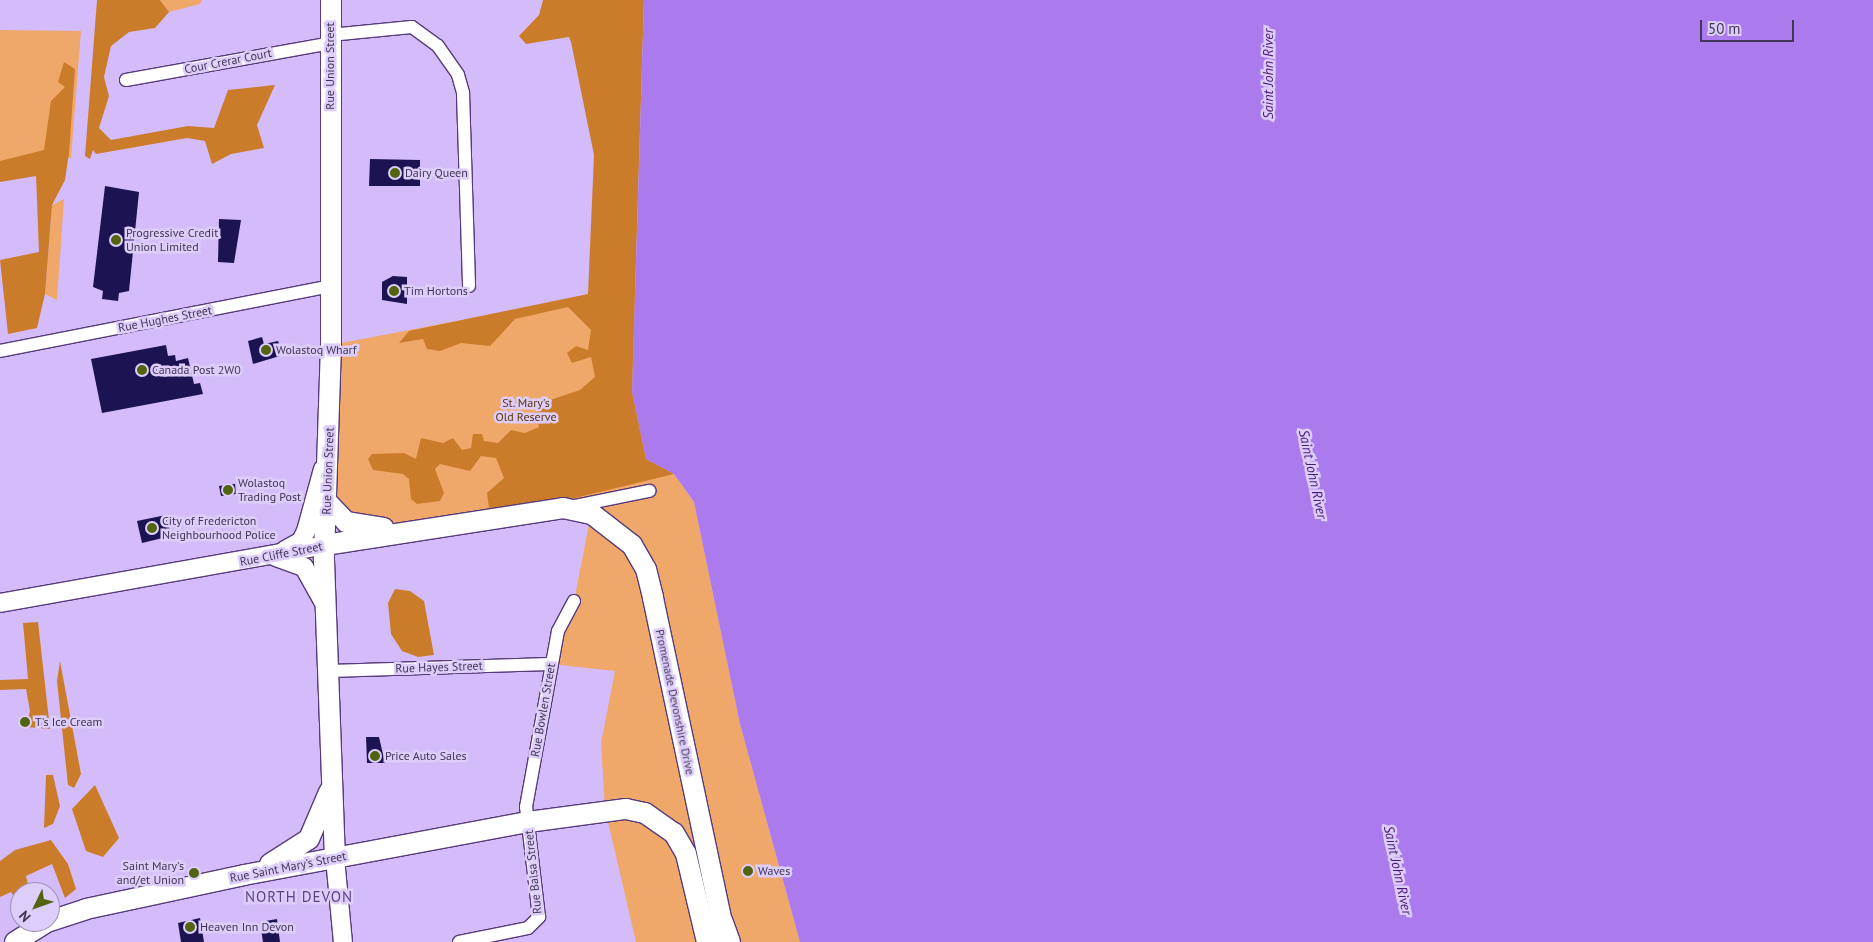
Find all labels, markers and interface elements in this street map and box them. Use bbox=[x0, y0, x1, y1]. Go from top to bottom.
scale bar bbox=[1703, 10, 1797, 42]
text: 50 m bbox=[1708, 19, 1741, 38]
street label: Rue Union Street bbox=[323, 22, 337, 110]
water label: Saint John River bbox=[1260, 29, 1276, 119]
street label: Cour Crerar Court bbox=[183, 45, 273, 77]
place label: Dairy Queen bbox=[405, 166, 468, 180]
marker: Dairy Queen bbox=[389, 167, 401, 179]
place label: Progressive Credit Union Limited bbox=[126, 226, 218, 254]
marker: Progressive Credit Union Limited bbox=[110, 234, 122, 246]
place label: Tim Hortons bbox=[404, 284, 468, 298]
marker: Tim Hortons bbox=[388, 285, 400, 297]
street label: Rue Hughes Street bbox=[117, 303, 213, 335]
place label: Wolastoq Wharf bbox=[276, 343, 357, 357]
marker: Wolastoq Wharf bbox=[260, 344, 272, 356]
place label: Canada Post 2W0 bbox=[152, 363, 241, 377]
marker: Canada Post 2W0 bbox=[136, 364, 148, 376]
park label: St. Mary's Old Reserve bbox=[495, 396, 557, 424]
street label: Rue Union Street bbox=[319, 427, 337, 515]
water label: Saint John River bbox=[1295, 428, 1331, 520]
place label: Wolastoq Trading Post bbox=[238, 476, 301, 504]
marker: Wolastoq Trading Post bbox=[222, 484, 234, 496]
place label: City of Fredericton Neighbourhood Police bbox=[162, 514, 276, 542]
marker: City of Fredericton Neighbourhood Police bbox=[146, 522, 158, 534]
street label: Rue Cliffe Street bbox=[238, 539, 324, 569]
street label: Promenade Devonshire Drive bbox=[653, 628, 697, 776]
street label: Rue Hayes Street bbox=[395, 658, 483, 676]
street label: Rue Bowlen Street bbox=[528, 662, 558, 758]
place label: T's Ice Cream bbox=[35, 715, 102, 729]
marker: T's Ice Cream bbox=[19, 716, 31, 728]
place label: Price Auto Sales bbox=[385, 749, 467, 763]
marker: Price Auto Sales bbox=[369, 750, 381, 762]
water label: Saint John River bbox=[1380, 824, 1416, 916]
street label: Rue Balsa Street bbox=[521, 829, 545, 915]
street label: Rue Saint Mary's Street bbox=[229, 849, 347, 885]
place label: Saint Mary's and/et Union bbox=[117, 859, 184, 887]
place label: Waves bbox=[758, 864, 790, 878]
marker: Waves bbox=[742, 865, 754, 877]
marker: Saint Mary's and/et Union bbox=[188, 867, 200, 879]
north arrow bbox=[10, 882, 60, 932]
district label: NORTH DEVON bbox=[244, 888, 354, 906]
text: N bbox=[15, 907, 34, 926]
place label: Heaven Inn Devon bbox=[200, 920, 294, 934]
marker: Heaven Inn Devon bbox=[184, 921, 196, 933]

